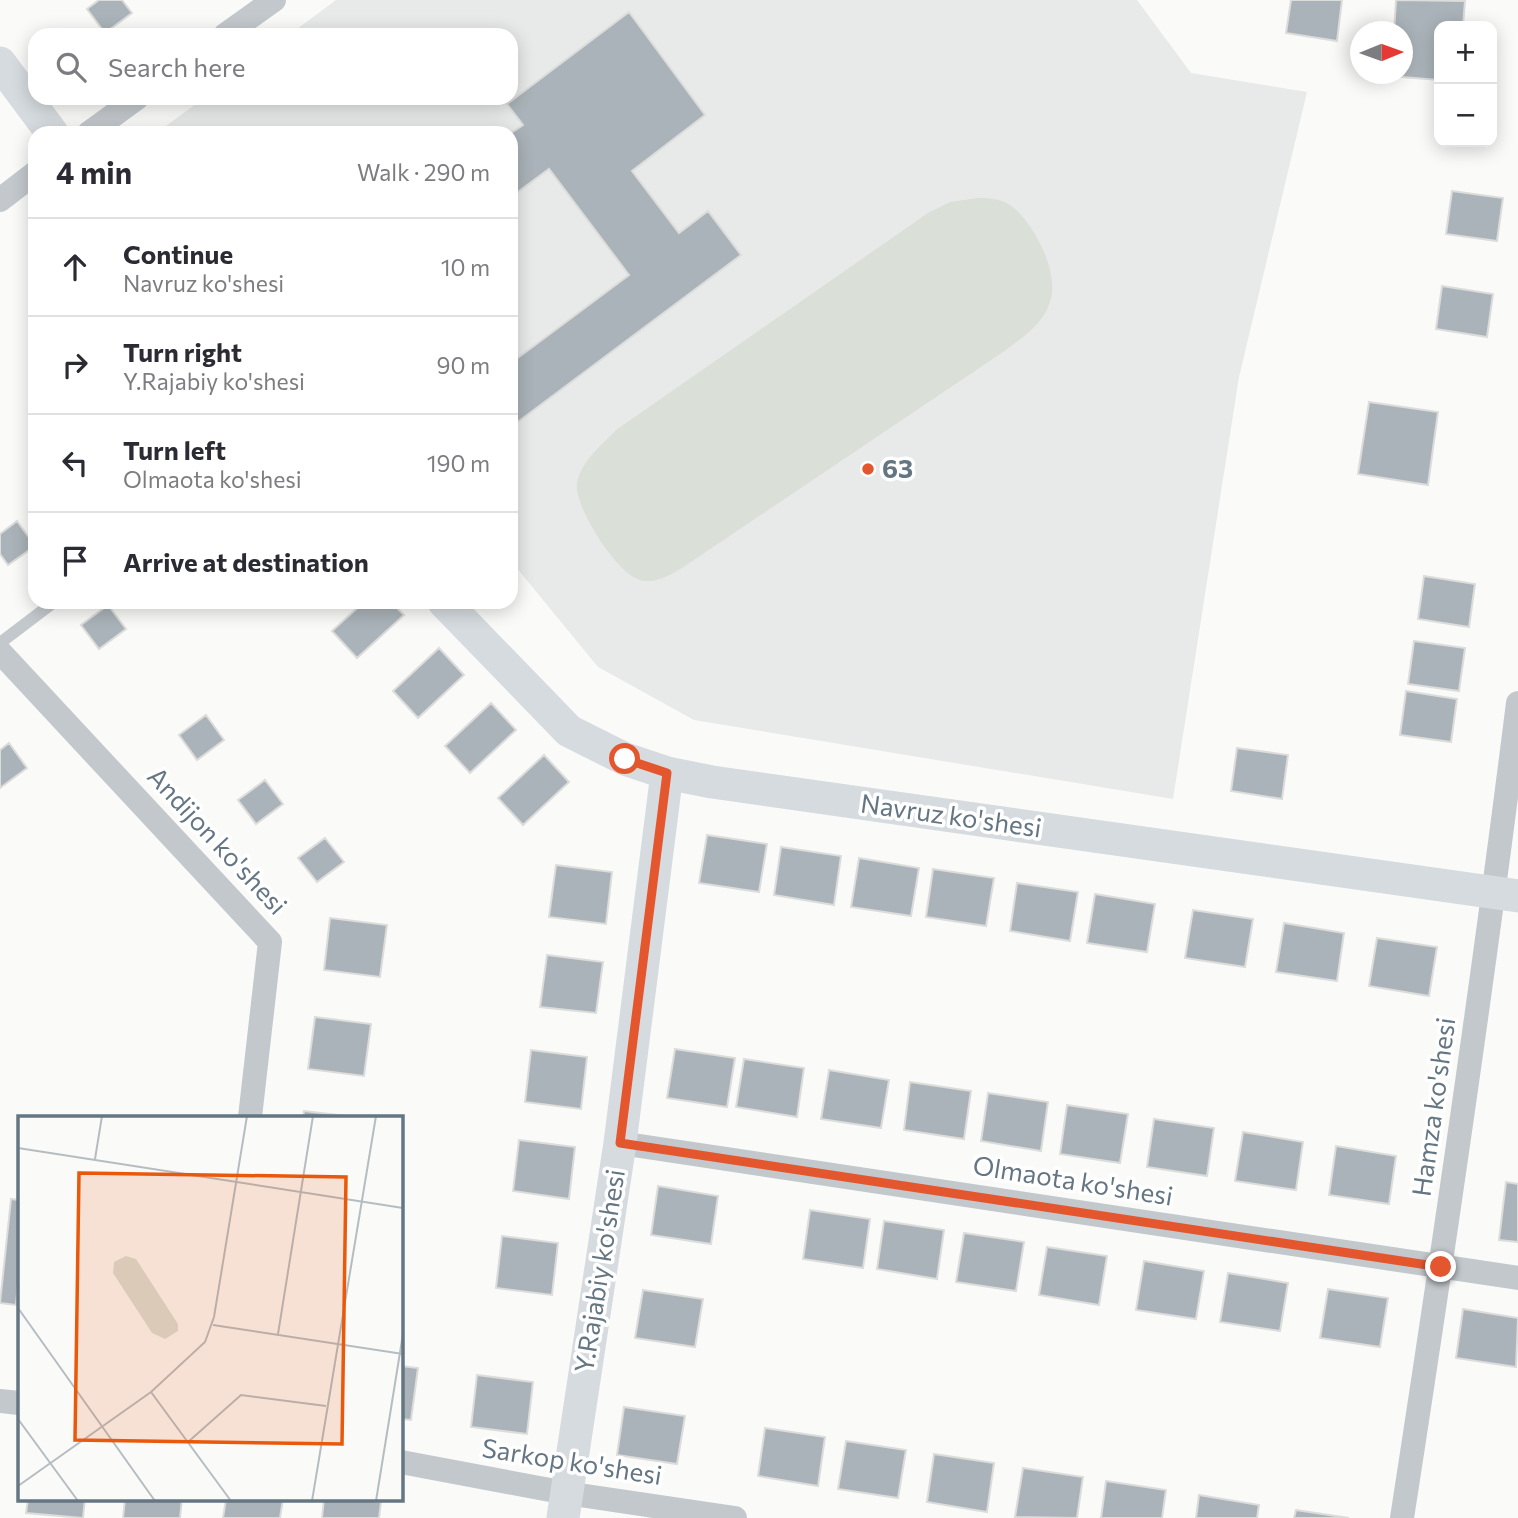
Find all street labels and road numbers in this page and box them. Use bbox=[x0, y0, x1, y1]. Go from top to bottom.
street label: Andijon ko'shesi bbox=[142, 760, 294, 920]
street label: Navruz ko'shesi bbox=[859, 786, 1044, 843]
street label: Hamza ko'shesi bbox=[1405, 1015, 1460, 1198]
street label: Olmaota ko'shesi bbox=[971, 1148, 1175, 1211]
street label: Y.Rajabiy ko'shesi bbox=[567, 1167, 630, 1375]
street label: Sarkop ko'shesi bbox=[480, 1431, 664, 1490]

